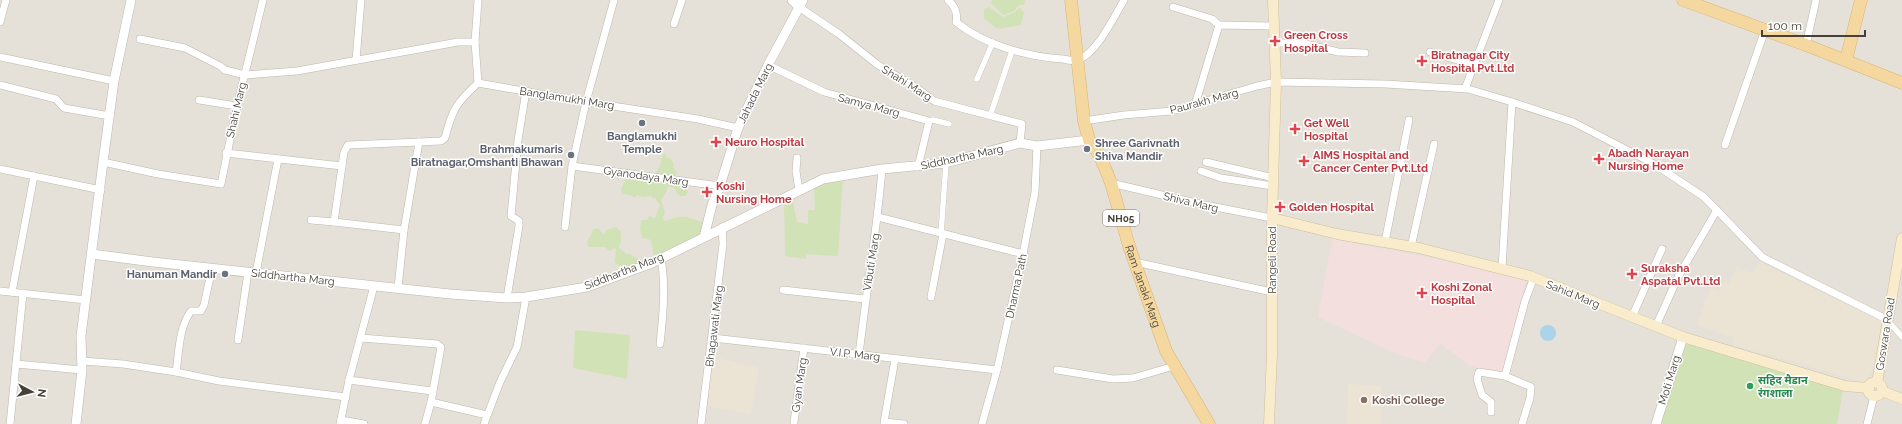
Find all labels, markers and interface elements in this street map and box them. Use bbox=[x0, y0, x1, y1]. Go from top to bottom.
scale bar bbox=[1762, 12, 1865, 38]
text: 100 m bbox=[1768, 19, 1802, 33]
place label: Green Cross Hospital bbox=[1284, 29, 1348, 55]
marker: Green Cross Hospital bbox=[1269, 35, 1281, 47]
place label: Biratnagar City Hospital Pvt.Ltd bbox=[1431, 49, 1514, 75]
marker: Biratnagar City Hospital Pvt.Ltd bbox=[1416, 55, 1428, 67]
street label: Jahada Marg bbox=[735, 61, 776, 125]
street label: Shahi Marg bbox=[879, 63, 934, 104]
street label: Shahi Marg bbox=[224, 81, 249, 139]
street label: Banglamukhi Marg bbox=[519, 85, 615, 112]
street label: Paurakh Marg bbox=[1169, 86, 1240, 117]
street label: Samya Marg bbox=[837, 91, 901, 120]
place label: Get Well Hospital bbox=[1304, 117, 1350, 143]
marker: Banglamukhi Temple bbox=[637, 118, 647, 128]
marker: Get Well Hospital bbox=[1289, 123, 1301, 135]
place label: Banglamukhi Temple bbox=[607, 130, 677, 156]
marker: Neuro Hospital bbox=[710, 136, 722, 148]
place label: Neuro Hospital bbox=[725, 136, 805, 149]
place label: Shree Garivnath Shiva Mandir bbox=[1095, 137, 1180, 163]
street label: Siddhartha Marg bbox=[920, 142, 1005, 173]
place label: Brahmakumaris Biratnagar,Omshanti Bhawan bbox=[411, 143, 564, 169]
marker: Shree Garivnath Shiva Mandir bbox=[1082, 144, 1092, 154]
place label: Abadh Narayan Nursing Home bbox=[1608, 147, 1689, 173]
place label: AIMS Hospital and Cancer Center Pvt.Ltd bbox=[1313, 149, 1428, 175]
marker: Brahmakumaris Biratnagar,Omshanti Bhawan bbox=[566, 150, 576, 160]
marker: Abadh Narayan Nursing Home bbox=[1593, 153, 1605, 165]
marker: AIMS Hospital and Cancer Center Pvt.Ltd bbox=[1298, 155, 1310, 167]
street label: Gyanodaya Marg bbox=[602, 164, 689, 189]
place label: Koshi Nursing Home bbox=[716, 180, 792, 206]
marker: Koshi Nursing Home bbox=[701, 186, 713, 198]
street label: Shiva Marg bbox=[1162, 190, 1220, 215]
marker: Golden Hospital bbox=[1274, 201, 1286, 213]
place label: Golden Hospital bbox=[1289, 201, 1375, 214]
road number: NH05 bbox=[1103, 210, 1139, 226]
street label: Rangeli Road bbox=[1266, 226, 1279, 294]
street label: Vibuti Marg bbox=[861, 232, 882, 292]
street label: Ram Janaki Marg bbox=[1122, 244, 1163, 329]
street label: Siddhartha Marg bbox=[583, 250, 666, 293]
street label: Dharma Path bbox=[1003, 253, 1030, 320]
place label: Suraksha Aspatal Pvt.Ltd bbox=[1641, 262, 1720, 288]
street label: Siddhartha Marg bbox=[250, 267, 335, 288]
place label: Hanuman Mandir bbox=[127, 268, 218, 281]
marker: Suraksha Aspatal Pvt.Ltd bbox=[1626, 268, 1638, 280]
marker: Hanuman Mandir bbox=[220, 269, 230, 279]
street label: Sahid Marg bbox=[1544, 278, 1602, 311]
place label: Koshi Zonal Hospital bbox=[1431, 281, 1493, 307]
street label: Bhagawati Marg bbox=[703, 285, 726, 368]
marker: Koshi Zonal Hospital bbox=[1416, 287, 1428, 299]
street label: Goswara Road bbox=[1873, 297, 1898, 371]
street label: V.I.P. Marg bbox=[829, 345, 881, 364]
street label: Moti Marg bbox=[1656, 354, 1683, 406]
street label: Gyan Marg bbox=[789, 357, 810, 413]
north arrow bbox=[12, 372, 52, 412]
place label: सहिद मैडान रंगशाला bbox=[1758, 374, 1808, 400]
marker: सहिद मैडान रंगशाला bbox=[1745, 381, 1755, 391]
text: N bbox=[34, 388, 48, 398]
place label: Koshi College bbox=[1372, 394, 1445, 407]
marker: Koshi College bbox=[1359, 395, 1369, 405]

